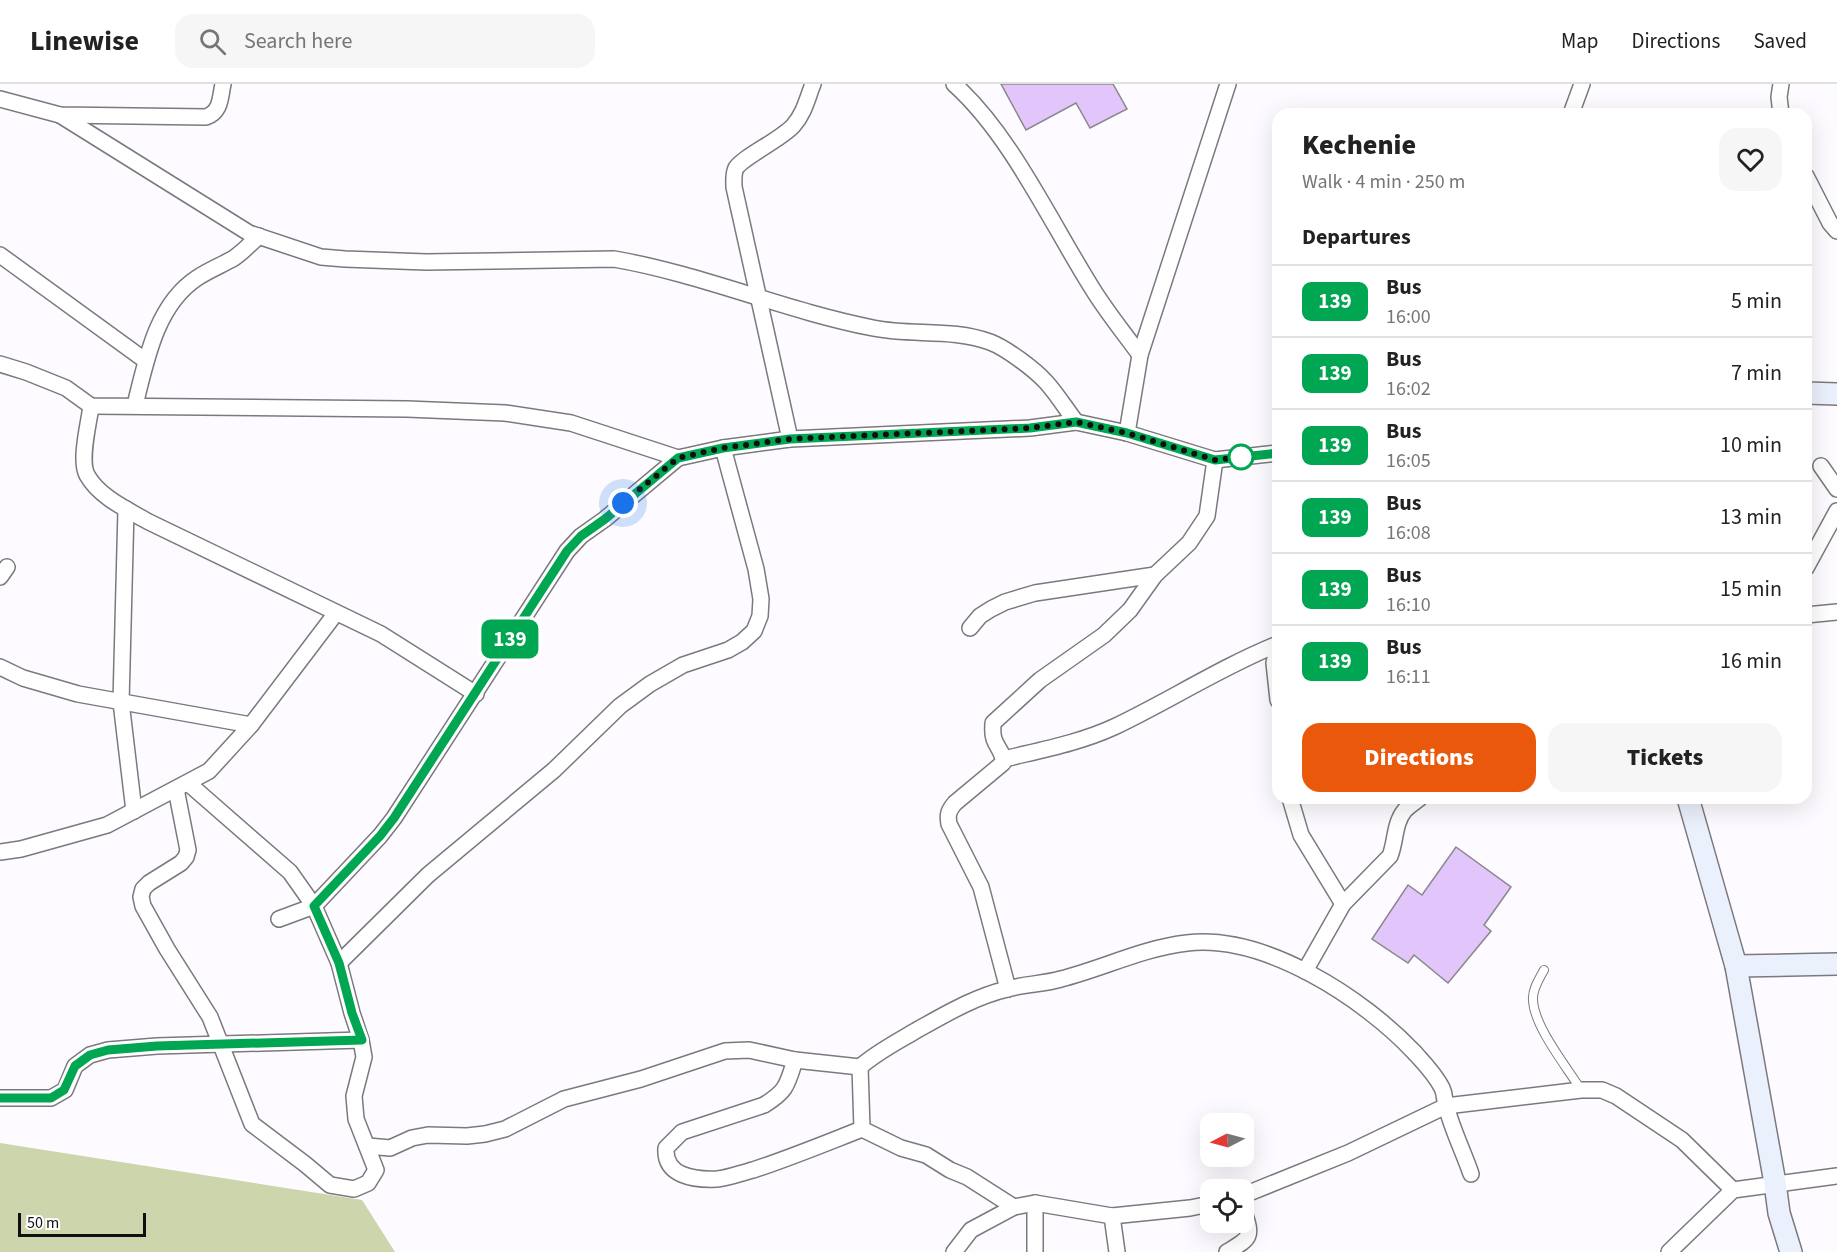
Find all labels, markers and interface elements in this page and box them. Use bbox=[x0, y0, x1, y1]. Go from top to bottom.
search box bbox=[175, 14, 595, 68]
text: Linewise bbox=[30, 21, 139, 61]
icon: search bbox=[196, 25, 229, 58]
text: Search here bbox=[244, 25, 352, 57]
text: Map bbox=[1561, 26, 1599, 56]
text: Directions bbox=[1632, 26, 1720, 56]
text: Saved bbox=[1753, 26, 1807, 56]
text: Kechenie bbox=[1302, 125, 1416, 165]
button: heart bbox=[1719, 128, 1782, 191]
text: Walk · 4 min · 250 m bbox=[1302, 168, 1465, 196]
text: Departures bbox=[1302, 221, 1411, 253]
text: Bus bbox=[1386, 271, 1422, 303]
text: 5 min bbox=[1731, 285, 1782, 317]
text: 139 bbox=[1318, 286, 1352, 316]
text: 16:00 bbox=[1386, 303, 1431, 331]
text: Bus bbox=[1386, 343, 1422, 375]
text: 7 min bbox=[1731, 357, 1782, 389]
text: 139 bbox=[1318, 358, 1352, 388]
text: 16:02 bbox=[1386, 375, 1431, 403]
text: Bus bbox=[1386, 415, 1422, 447]
text: 10 min bbox=[1720, 429, 1782, 461]
text: 139 bbox=[1318, 430, 1352, 460]
unlabelled marker bbox=[1228, 444, 1254, 470]
text: 16:05 bbox=[1386, 447, 1431, 475]
text: Bus bbox=[1386, 487, 1422, 519]
your location bbox=[608, 488, 638, 518]
text: 13 min bbox=[1720, 501, 1782, 533]
text: 139 bbox=[1318, 502, 1352, 532]
text: 16:08 bbox=[1386, 519, 1431, 547]
text: Bus bbox=[1386, 559, 1422, 591]
text: 15 min bbox=[1720, 573, 1782, 605]
text: 139 bbox=[1318, 574, 1352, 604]
text: 16:10 bbox=[1386, 591, 1431, 619]
line badge: 139 bbox=[476, 620, 544, 658]
text: 139 bbox=[493, 624, 527, 654]
text: Bus bbox=[1386, 631, 1422, 663]
text: 16 min bbox=[1720, 645, 1782, 677]
text: 139 bbox=[1318, 646, 1352, 676]
text: 16:11 bbox=[1386, 663, 1431, 691]
button: Directions bbox=[1302, 723, 1536, 792]
button: Tickets bbox=[1548, 723, 1782, 792]
north arrow bbox=[1200, 1113, 1254, 1167]
map controls bbox=[1200, 1113, 1254, 1233]
button: locate bbox=[1200, 1179, 1254, 1233]
scale bar bbox=[18, 1210, 146, 1238]
text: 50 m bbox=[27, 1212, 59, 1234]

